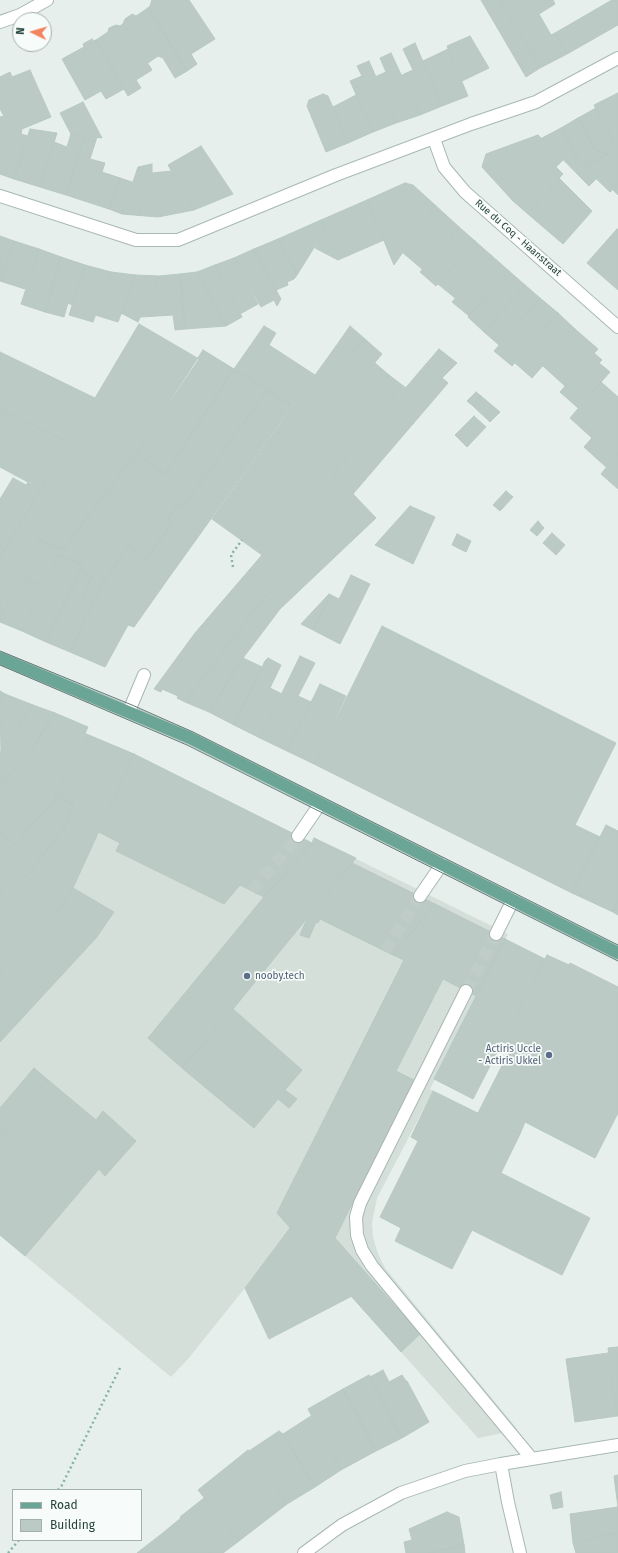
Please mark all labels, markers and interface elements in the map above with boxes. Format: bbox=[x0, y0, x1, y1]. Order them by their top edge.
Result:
north arrow bbox=[12, 12, 52, 52]
text: N bbox=[14, 27, 27, 35]
street label: Rue du Coq - Haanstraat bbox=[472, 197, 564, 279]
place label: nooby.tech bbox=[255, 970, 305, 982]
marker: nooby.tech bbox=[242, 971, 252, 981]
place label: Actiris Uccle - Actiris Ukkel bbox=[478, 1043, 541, 1066]
marker: Actiris Uccle - Actiris Ukkel bbox=[544, 1050, 554, 1060]
legend bbox=[12, 1489, 142, 1541]
text: Road bbox=[50, 1498, 78, 1512]
text: Building bbox=[50, 1518, 95, 1532]

